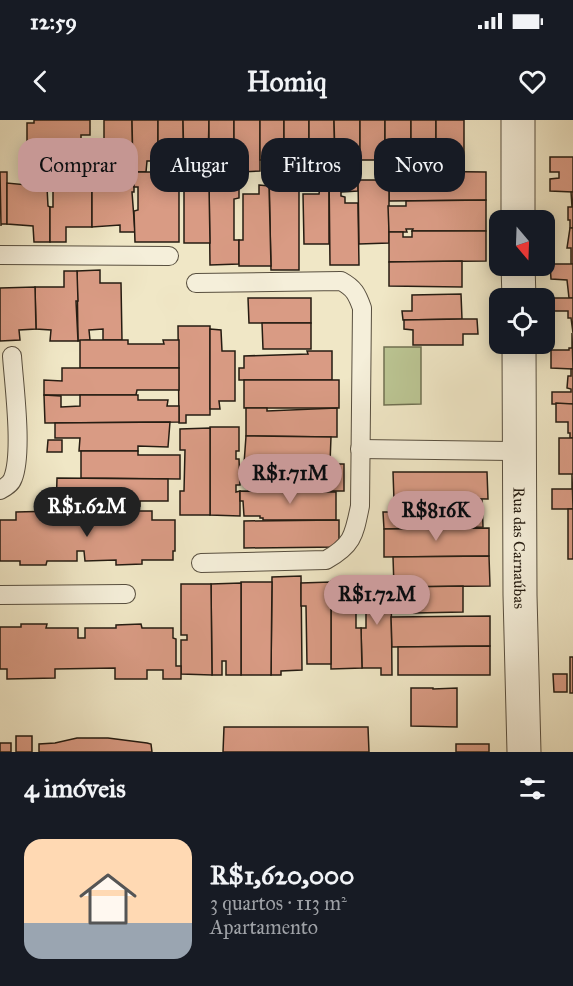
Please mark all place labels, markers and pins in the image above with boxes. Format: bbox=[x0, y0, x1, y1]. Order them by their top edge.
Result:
pin: R$1.71M bbox=[235, 454, 345, 505]
pin: R$1.62M bbox=[32, 487, 142, 538]
pin: R$816K bbox=[387, 491, 485, 542]
pin: R$1.72M bbox=[322, 575, 432, 626]

